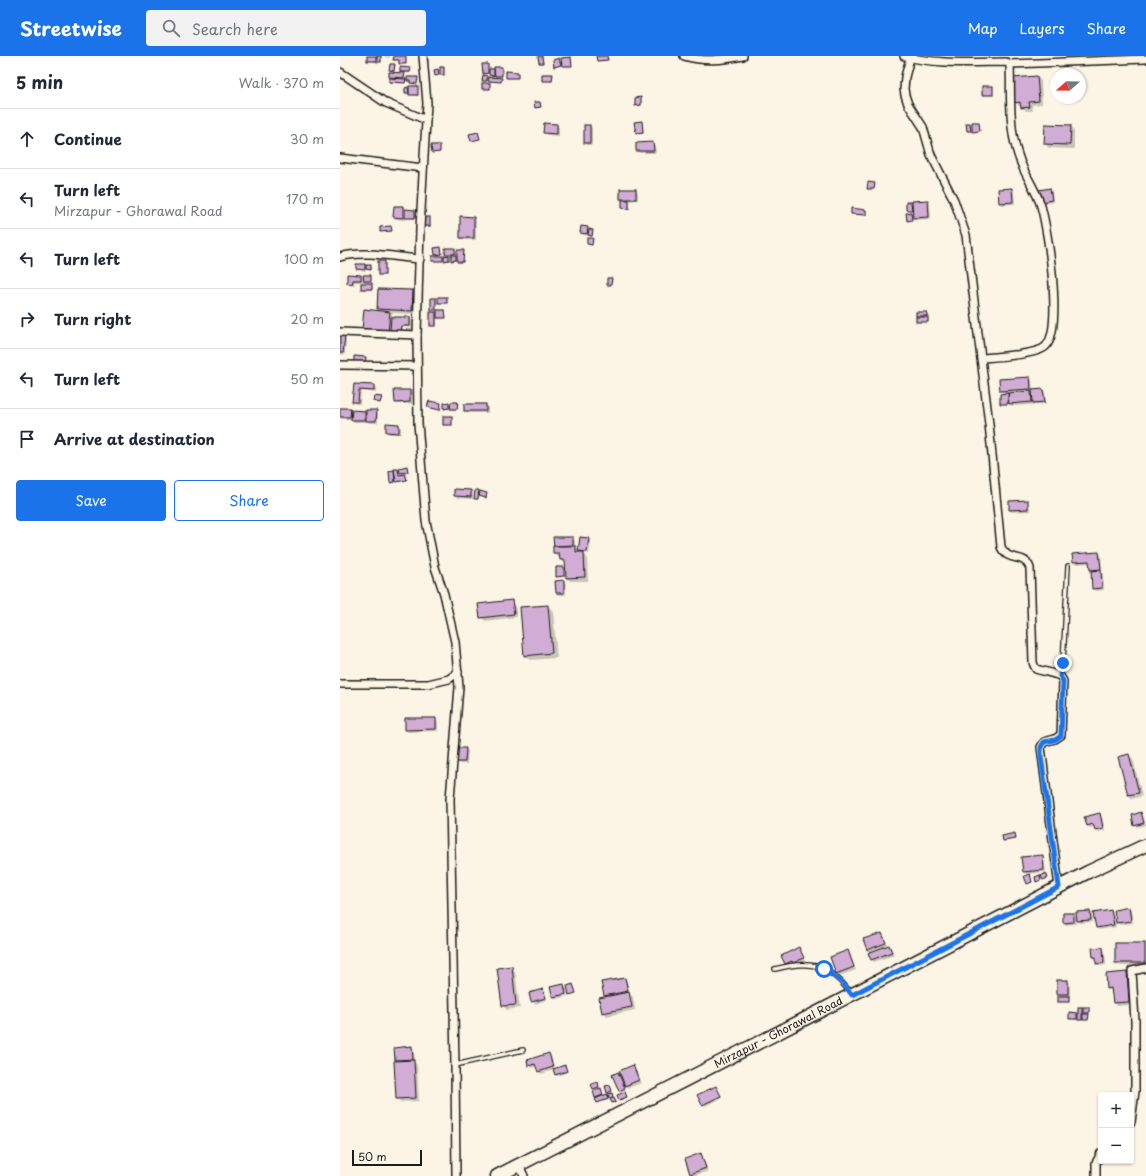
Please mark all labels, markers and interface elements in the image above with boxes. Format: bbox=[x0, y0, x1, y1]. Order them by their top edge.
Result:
search box bbox=[146, 10, 426, 46]
text: Streetwise bbox=[20, 14, 122, 42]
icon: search bbox=[160, 17, 182, 39]
text: Search here bbox=[192, 17, 278, 40]
text: Map bbox=[968, 18, 998, 39]
text: Layers bbox=[1020, 18, 1065, 39]
text: Share bbox=[1087, 18, 1126, 39]
north arrow bbox=[1050, 68, 1086, 104]
text: 5 min bbox=[16, 69, 63, 95]
text: Walk · 370 m bbox=[239, 73, 324, 92]
text: Continue bbox=[54, 127, 122, 150]
icon: ahead bbox=[16, 128, 38, 150]
text: 30 m bbox=[290, 129, 324, 148]
text: Turn left bbox=[54, 178, 120, 201]
icon: left bbox=[16, 188, 38, 210]
text: 170 m bbox=[286, 189, 324, 208]
text: Mirzapur - Ghorawal Road bbox=[54, 201, 223, 220]
text: Turn left bbox=[54, 247, 120, 270]
icon: left bbox=[16, 248, 38, 270]
text: 100 m bbox=[284, 249, 324, 268]
text: Turn right bbox=[54, 307, 131, 330]
icon: right bbox=[16, 308, 38, 330]
text: 20 m bbox=[290, 309, 324, 328]
text: Turn left bbox=[54, 367, 120, 390]
icon: left bbox=[16, 368, 38, 390]
text: 50 m bbox=[290, 369, 324, 388]
text: Arrive at destination bbox=[54, 427, 215, 450]
icon: arrive bbox=[16, 428, 38, 450]
button: Save bbox=[16, 480, 166, 521]
button: Share bbox=[174, 480, 324, 521]
route end bbox=[1054, 654, 1072, 672]
route start bbox=[815, 960, 833, 978]
street label: Mirzapur - Ghorawal Road bbox=[711, 992, 846, 1072]
map controls bbox=[1098, 1092, 1134, 1164]
button: + bbox=[1098, 1092, 1134, 1128]
button: − bbox=[1098, 1128, 1134, 1164]
scale bar bbox=[352, 1148, 422, 1167]
text: 50 m bbox=[358, 1148, 387, 1165]

